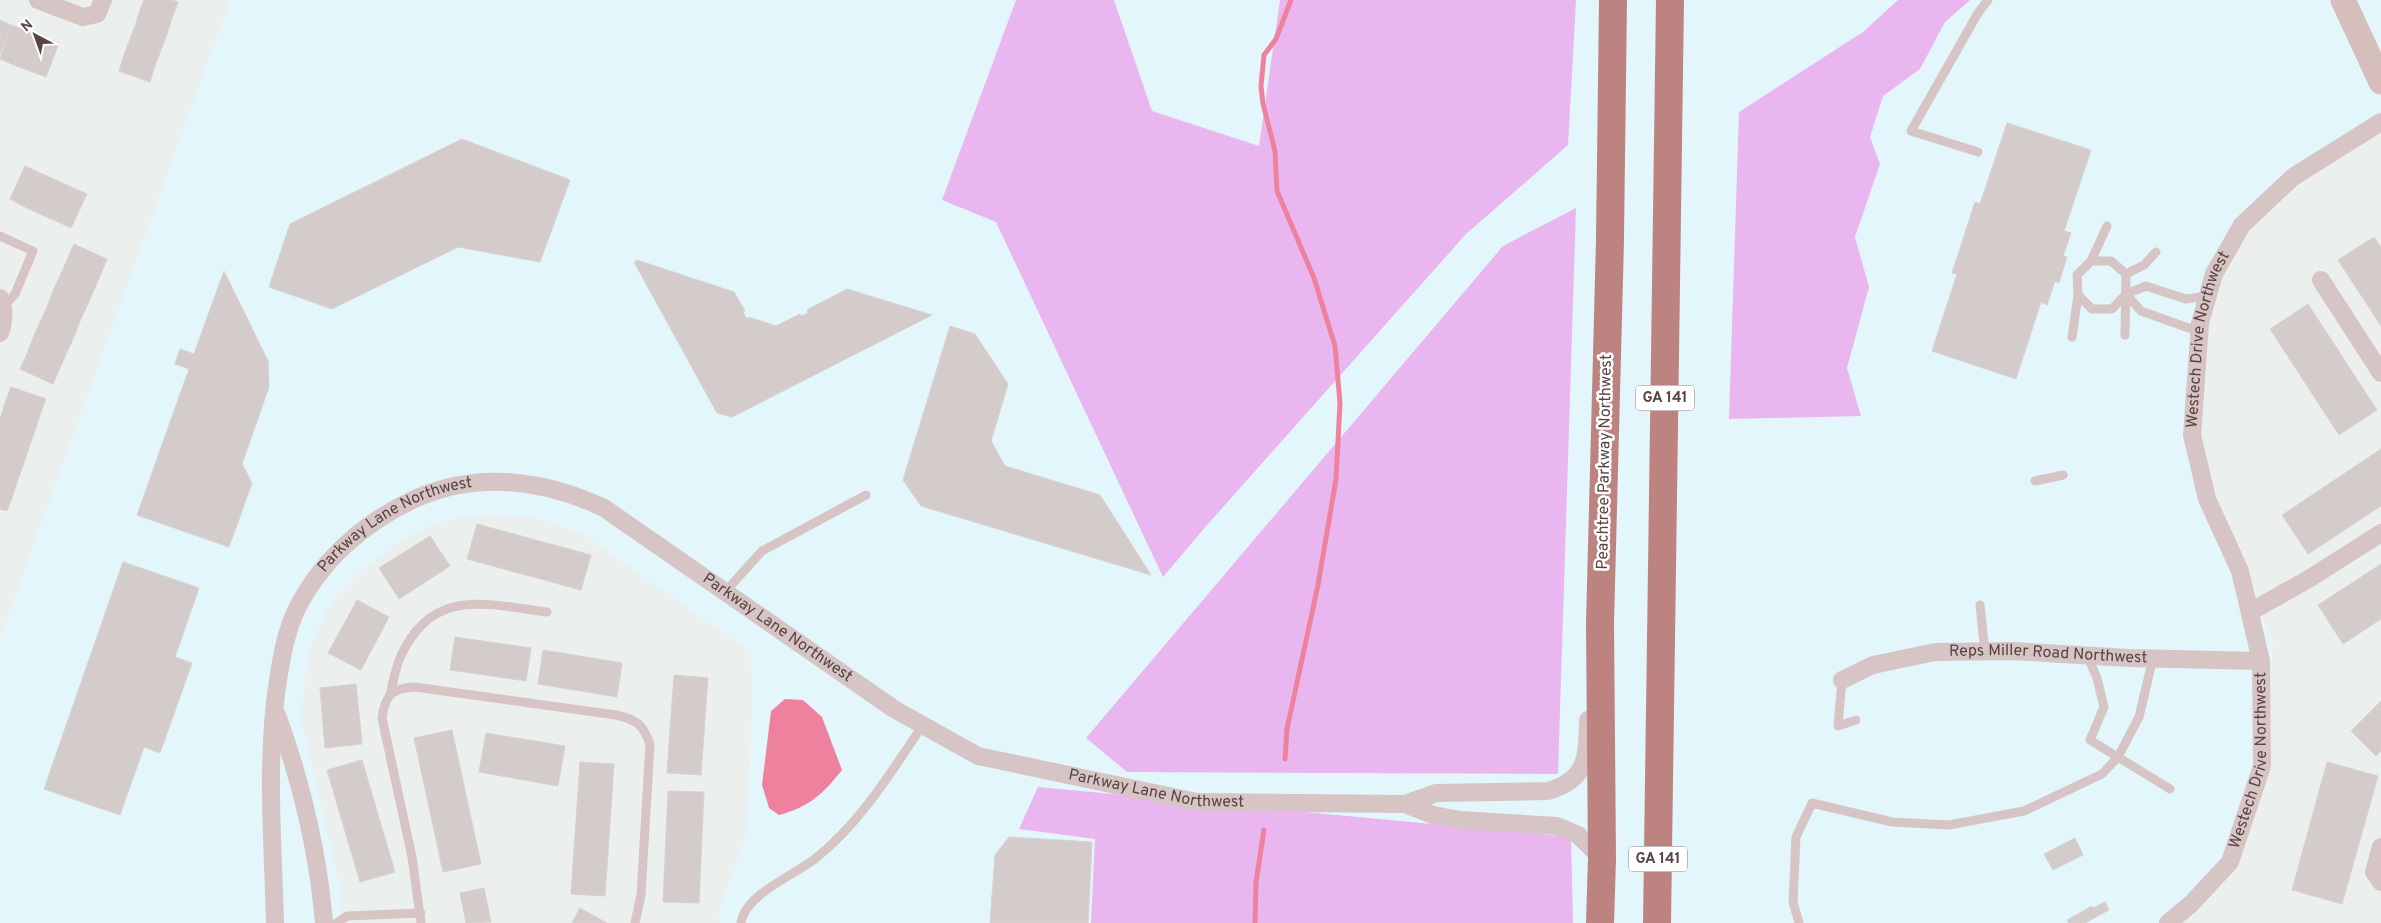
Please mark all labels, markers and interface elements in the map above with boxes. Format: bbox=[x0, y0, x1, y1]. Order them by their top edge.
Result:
north arrow bbox=[10, 10, 60, 60]
text: N bbox=[18, 17, 37, 36]
street label: Westech Drive Northwest bbox=[2183, 248, 2235, 429]
street label: Peachtree Parkway Northwest bbox=[1593, 354, 1617, 570]
road number: GA 141 bbox=[1636, 386, 1694, 410]
street label: Parkway Lane Northwest bbox=[314, 473, 473, 577]
street label: Parkway Lane Northwest bbox=[698, 569, 856, 687]
street label: Reps Miller Road Northwest bbox=[1949, 641, 2148, 668]
street label: Westech Drive Northwest bbox=[2225, 672, 2272, 851]
street label: Parkway Lane Northwest bbox=[1067, 765, 1244, 812]
road number: GA 141 bbox=[1629, 846, 1687, 872]

